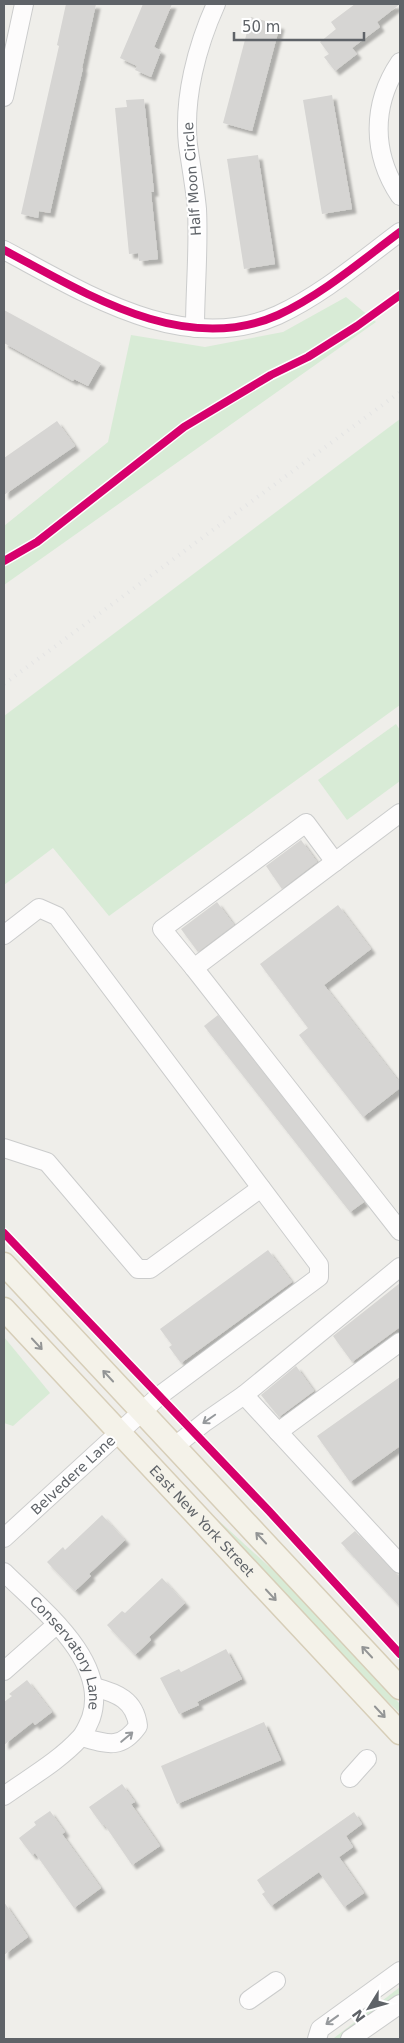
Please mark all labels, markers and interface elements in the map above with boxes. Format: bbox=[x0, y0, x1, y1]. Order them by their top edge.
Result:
scale bar bbox=[234, 10, 364, 42]
text: 50 m bbox=[242, 18, 280, 36]
street label: Half Moon Circle bbox=[180, 121, 204, 237]
one-way arrow bbox=[31, 1338, 43, 1351]
one-way arrow bbox=[102, 1369, 114, 1382]
one-way arrow bbox=[202, 1414, 216, 1424]
street label: Belvedere Lane bbox=[28, 1432, 118, 1518]
street label: East New York Street bbox=[146, 1462, 258, 1580]
one-way arrow bbox=[255, 1532, 267, 1545]
one-way arrow bbox=[265, 1589, 277, 1602]
street label: Conservatory Lane bbox=[27, 1593, 102, 1711]
one-way arrow bbox=[361, 1646, 373, 1659]
one-way arrow bbox=[374, 1705, 386, 1718]
one-way arrow bbox=[121, 1732, 134, 1743]
north arrow bbox=[344, 1983, 394, 2033]
text: N bbox=[349, 2006, 369, 2025]
one-way arrow bbox=[325, 2015, 339, 2025]

